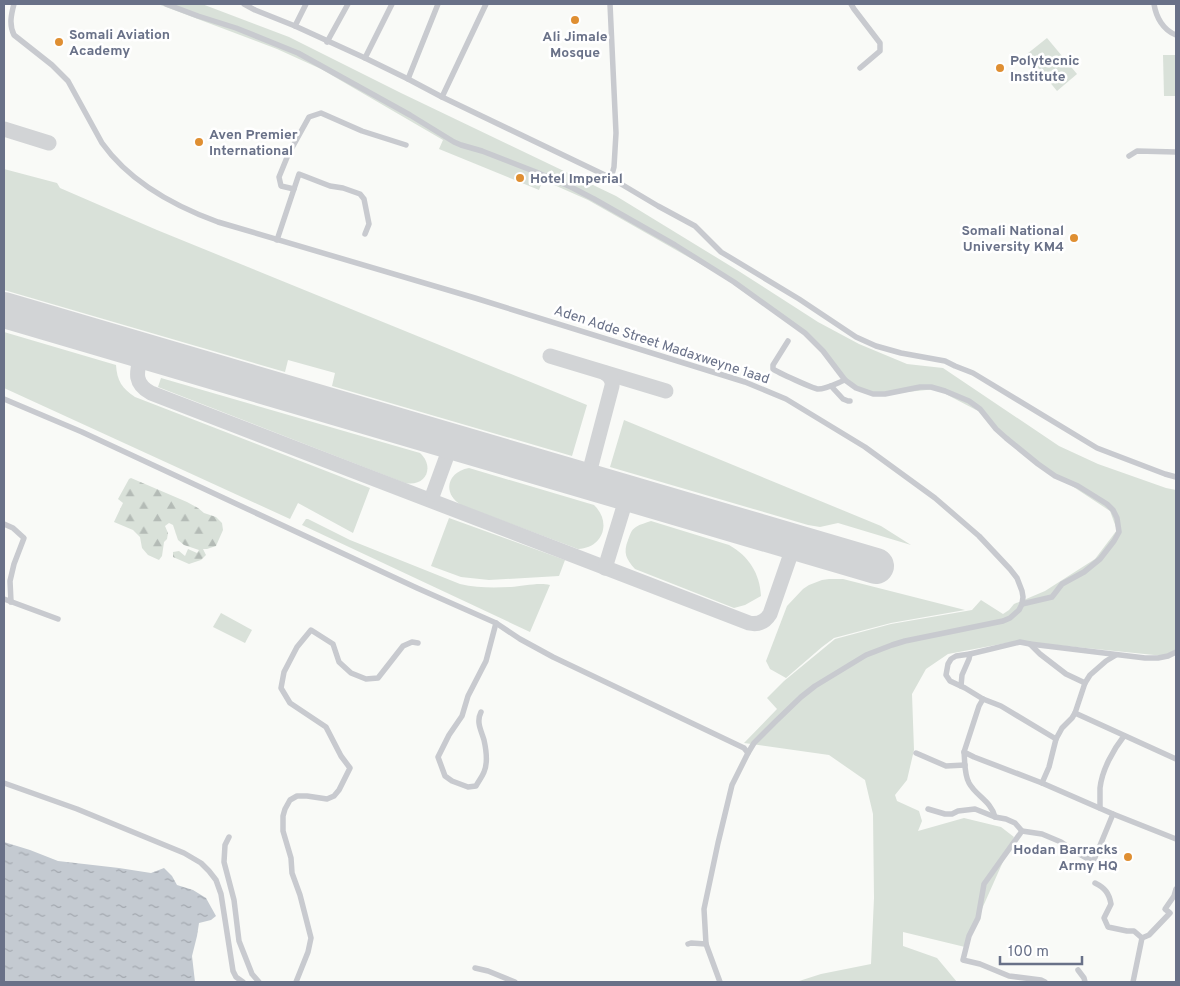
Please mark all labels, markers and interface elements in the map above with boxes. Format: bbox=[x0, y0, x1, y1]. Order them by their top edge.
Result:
marker: Ali Jimale Mosque bbox=[569, 14, 581, 26]
place label: Somali Aviation Academy bbox=[69, 27, 170, 60]
place label: Ali Jimale Mosque bbox=[542, 29, 608, 62]
marker: Somali Aviation Academy bbox=[53, 36, 65, 48]
place label: Polytecnic Institute bbox=[1010, 53, 1080, 86]
marker: Polytecnic Institute bbox=[994, 62, 1006, 74]
place label: Aven Premier International bbox=[209, 127, 298, 160]
marker: Aven Premier International bbox=[193, 136, 205, 148]
place label: Hotel Imperial bbox=[530, 171, 623, 188]
marker: Hotel Imperial bbox=[514, 172, 526, 184]
place label: Somali National University KM4 bbox=[961, 223, 1064, 256]
marker: Somali National University KM4 bbox=[1068, 232, 1080, 244]
street label: Aden Adde Street Madaxweyne 1aad bbox=[552, 303, 771, 388]
place label: Hodan Barracks Army HQ bbox=[1013, 842, 1118, 875]
marker: Hodan Barracks Army HQ bbox=[1122, 851, 1134, 863]
scale bar bbox=[1000, 934, 1082, 966]
text: 100 m bbox=[1008, 943, 1049, 962]

